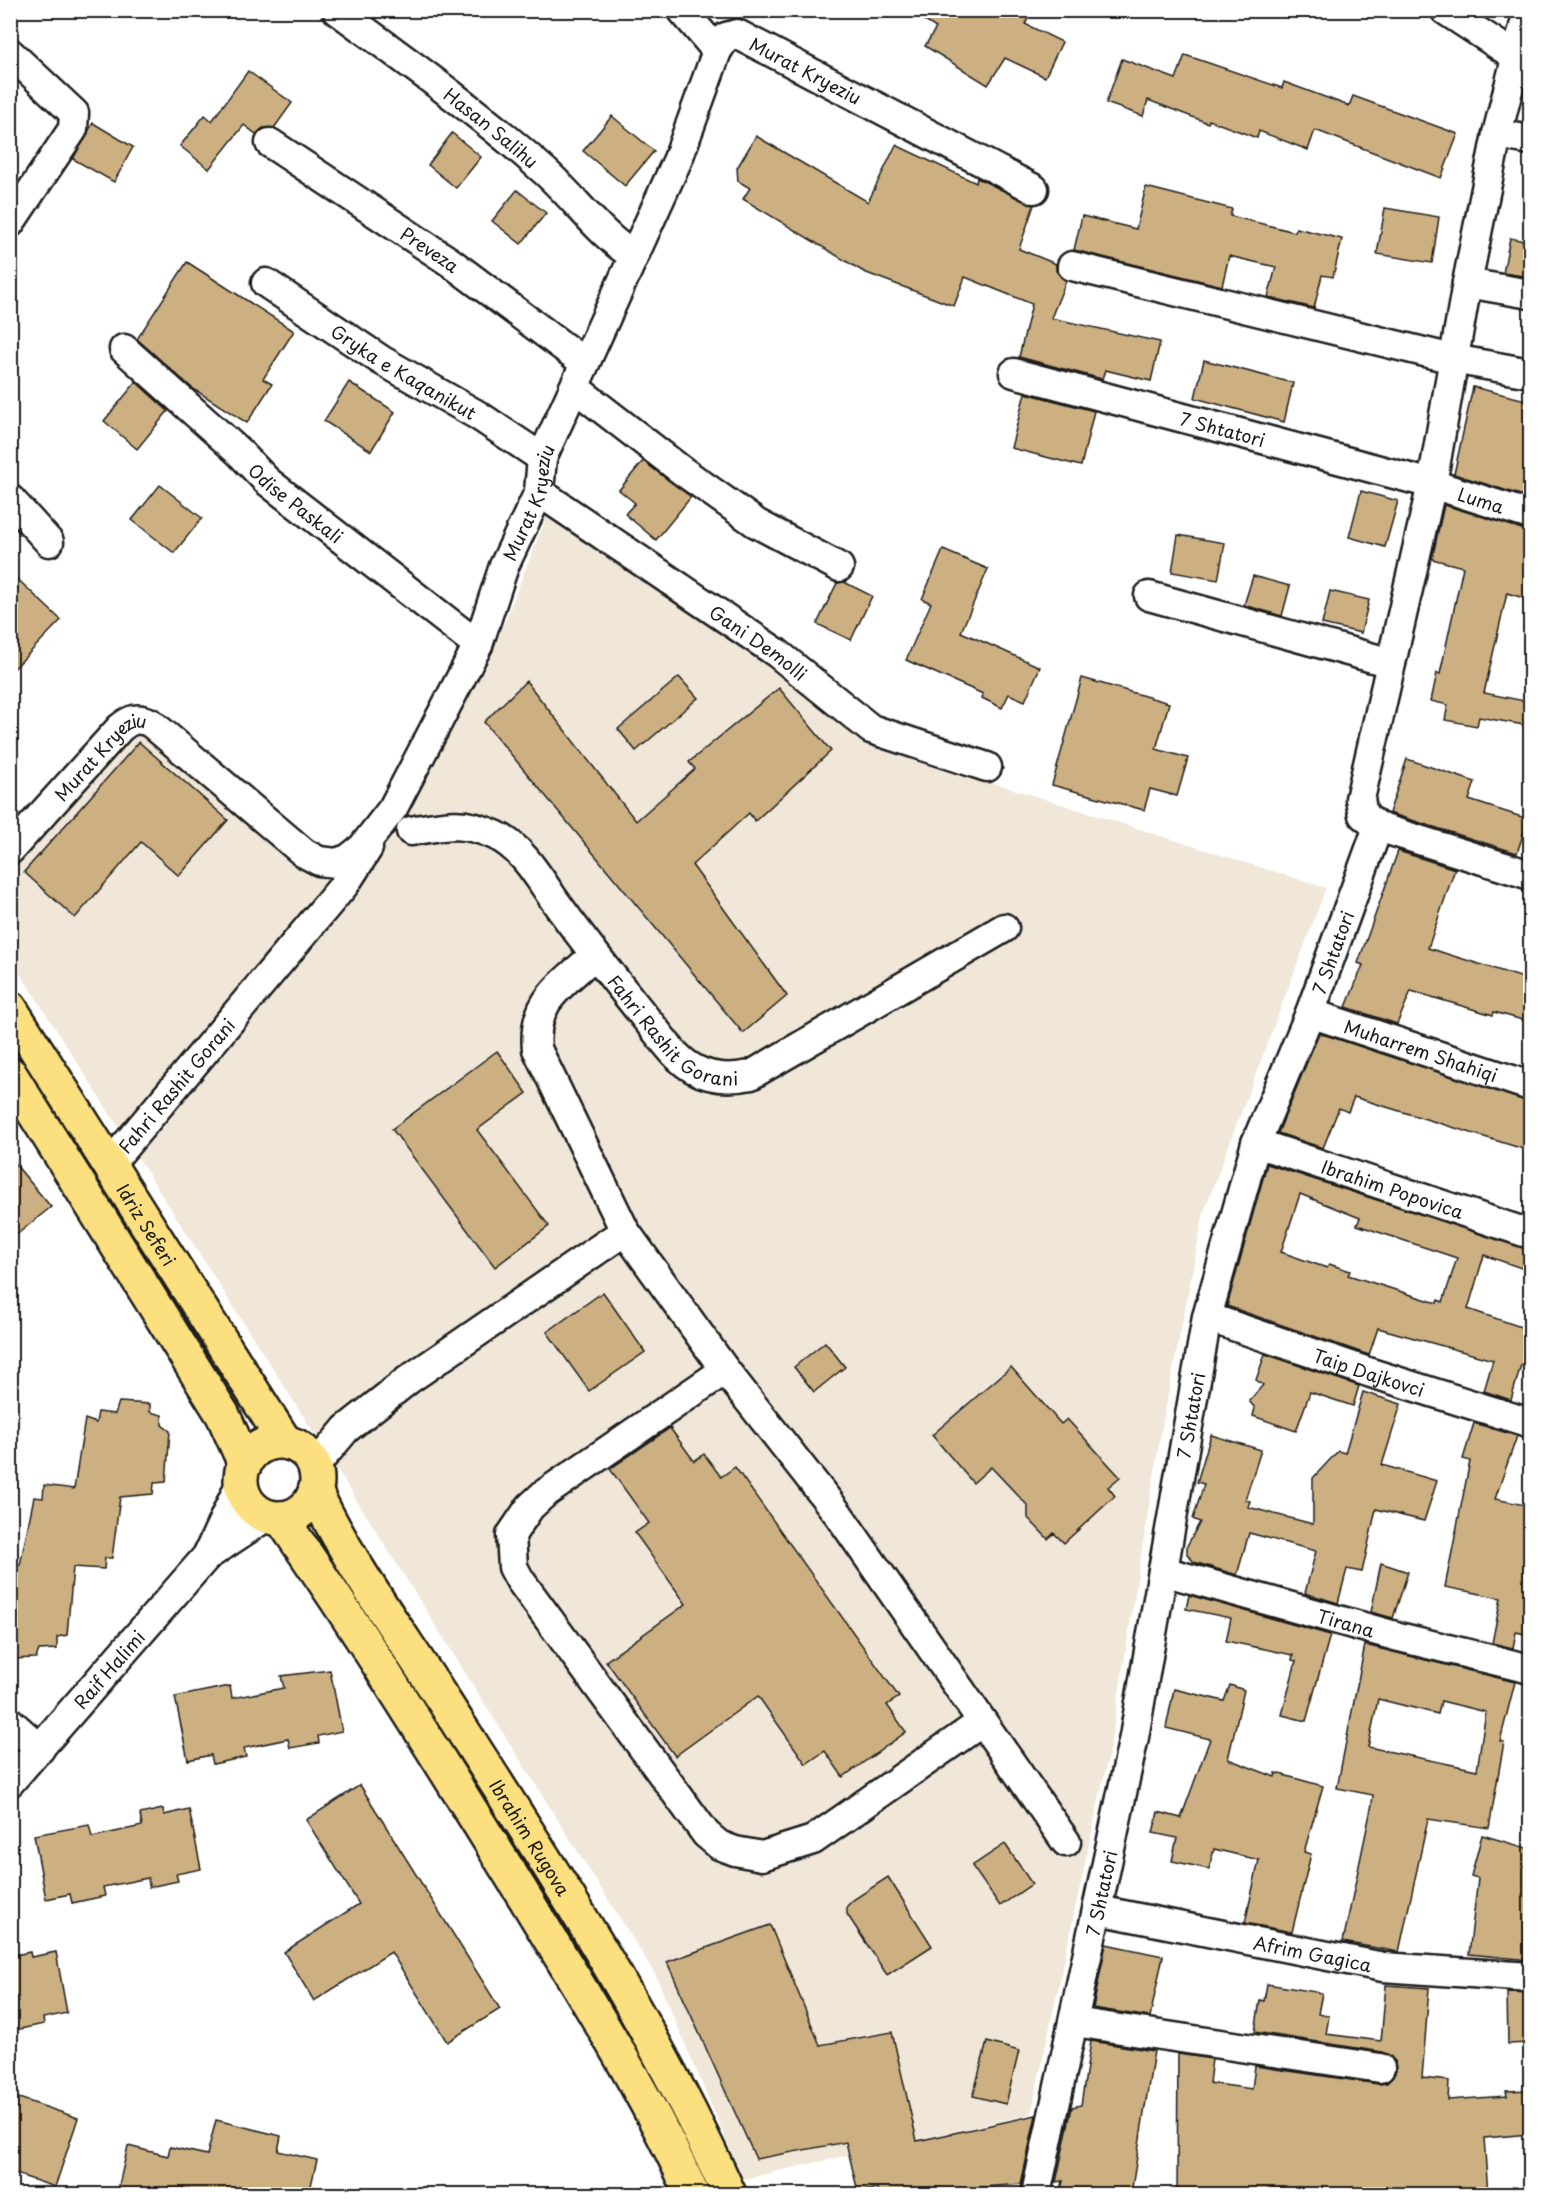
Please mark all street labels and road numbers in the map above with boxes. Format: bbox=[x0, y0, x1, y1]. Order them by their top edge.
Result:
street label: Murat Kryeziu bbox=[745, 30, 866, 110]
street label: Hasan Salihu bbox=[439, 81, 545, 174]
street label: Preveza bbox=[395, 219, 466, 279]
street label: Gryka e Kaqanikut bbox=[326, 317, 482, 425]
street label: 7 Shtatori bbox=[1177, 404, 1268, 453]
street label: Murat Kryeziu bbox=[495, 439, 560, 565]
street label: Odise Paskali bbox=[243, 456, 349, 549]
street label: Luma bbox=[1455, 480, 1508, 520]
street label: Gani Demolli bbox=[704, 598, 813, 686]
street label: Murat Kryeziu bbox=[47, 706, 149, 807]
street label: 7 Shtatori bbox=[1305, 907, 1360, 998]
street label: Fahri Rashit Gorani bbox=[602, 968, 739, 1091]
street label: Fahri Rashit Gorani bbox=[111, 1012, 241, 1159]
street label: Muharrem Shahiqi bbox=[1341, 1012, 1501, 1088]
street label: Ibrahim Popovica bbox=[1318, 1152, 1468, 1225]
street label: Idriz Seferi bbox=[111, 1178, 183, 1271]
street label: Taip Dajkovci bbox=[1310, 1341, 1428, 1403]
street label: 7 Shtatori bbox=[1169, 1370, 1211, 1460]
street label: Tirana bbox=[1314, 1601, 1378, 1643]
street label: Raif Halimi bbox=[67, 1624, 150, 1714]
street label: Ibrahim Rugova bbox=[484, 1773, 578, 1901]
street label: 7 Shtatori bbox=[1078, 1848, 1123, 1938]
street label: Afrim Gagica bbox=[1251, 1928, 1375, 1978]

